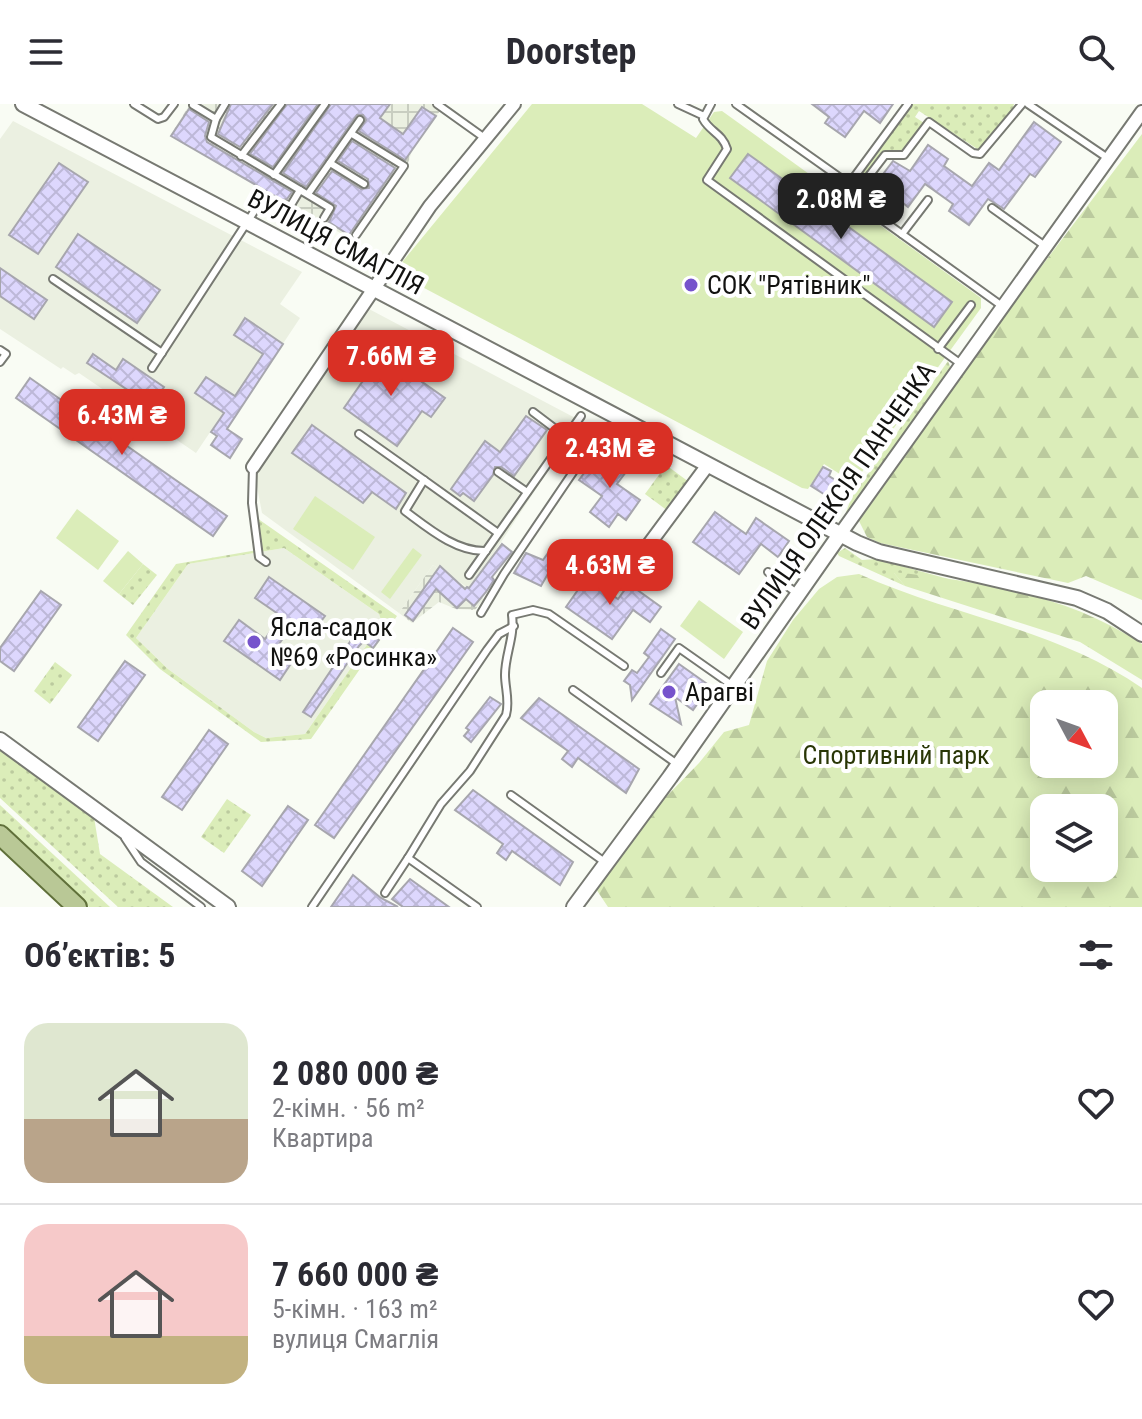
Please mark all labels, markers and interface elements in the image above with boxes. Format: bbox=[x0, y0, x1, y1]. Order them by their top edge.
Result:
icon: menu bbox=[24, 30, 68, 74]
icon: search bbox=[1074, 30, 1118, 74]
text: Doorstep bbox=[506, 31, 636, 73]
pin: 2.08M ₴ bbox=[767, 173, 915, 241]
street label: ВУЛИЦЯ СМАГЛІЯ bbox=[243, 183, 429, 301]
text: 2.08M ₴ bbox=[796, 184, 886, 214]
place label: СОК "Рятівник" bbox=[707, 270, 871, 300]
marker: СОК "Рятівник" bbox=[682, 276, 700, 294]
pin: 7.66M ₴ bbox=[317, 330, 465, 398]
text: 7.66M ₴ bbox=[346, 341, 436, 371]
street label: ВУЛИЦЯ ОЛЕКСІЯ ПАНЧЕНКА bbox=[734, 357, 942, 635]
pin: 6.43M ₴ bbox=[48, 389, 196, 457]
text: 6.43M ₴ bbox=[77, 400, 167, 430]
pin: 2.43M ₴ bbox=[536, 422, 684, 490]
text: 2.43M ₴ bbox=[565, 433, 655, 463]
pin: 4.63M ₴ bbox=[536, 539, 684, 607]
text: 4.63M ₴ bbox=[565, 550, 655, 580]
place label: Ясла-садок №69 «Росинка» bbox=[270, 612, 437, 672]
marker: Ясла-садок №69 «Росинка» bbox=[245, 633, 263, 651]
place label: Арагві bbox=[685, 677, 754, 707]
marker: Арагві bbox=[660, 683, 678, 701]
north arrow bbox=[1030, 690, 1118, 778]
map controls bbox=[1030, 690, 1118, 882]
park label: Спортивний парк bbox=[803, 740, 990, 770]
button: layers bbox=[1030, 794, 1118, 882]
icon: filters bbox=[1074, 933, 1118, 977]
text: Об’єктів: 5 bbox=[24, 935, 175, 975]
text: 2 080 000 ₴ bbox=[272, 1053, 438, 1093]
icon: home bbox=[88, 1055, 184, 1151]
icon: heart bbox=[1074, 1081, 1118, 1125]
text: 2-кімн. · 56 m² bbox=[272, 1093, 425, 1123]
text: Квартира bbox=[272, 1123, 374, 1153]
text: 7 660 000 ₴ bbox=[272, 1254, 438, 1294]
icon: home bbox=[88, 1256, 184, 1352]
icon: heart bbox=[1074, 1282, 1118, 1326]
text: 5-кімн. · 163 m² bbox=[272, 1294, 438, 1324]
text: вулиця Смаглія bbox=[272, 1324, 439, 1354]

